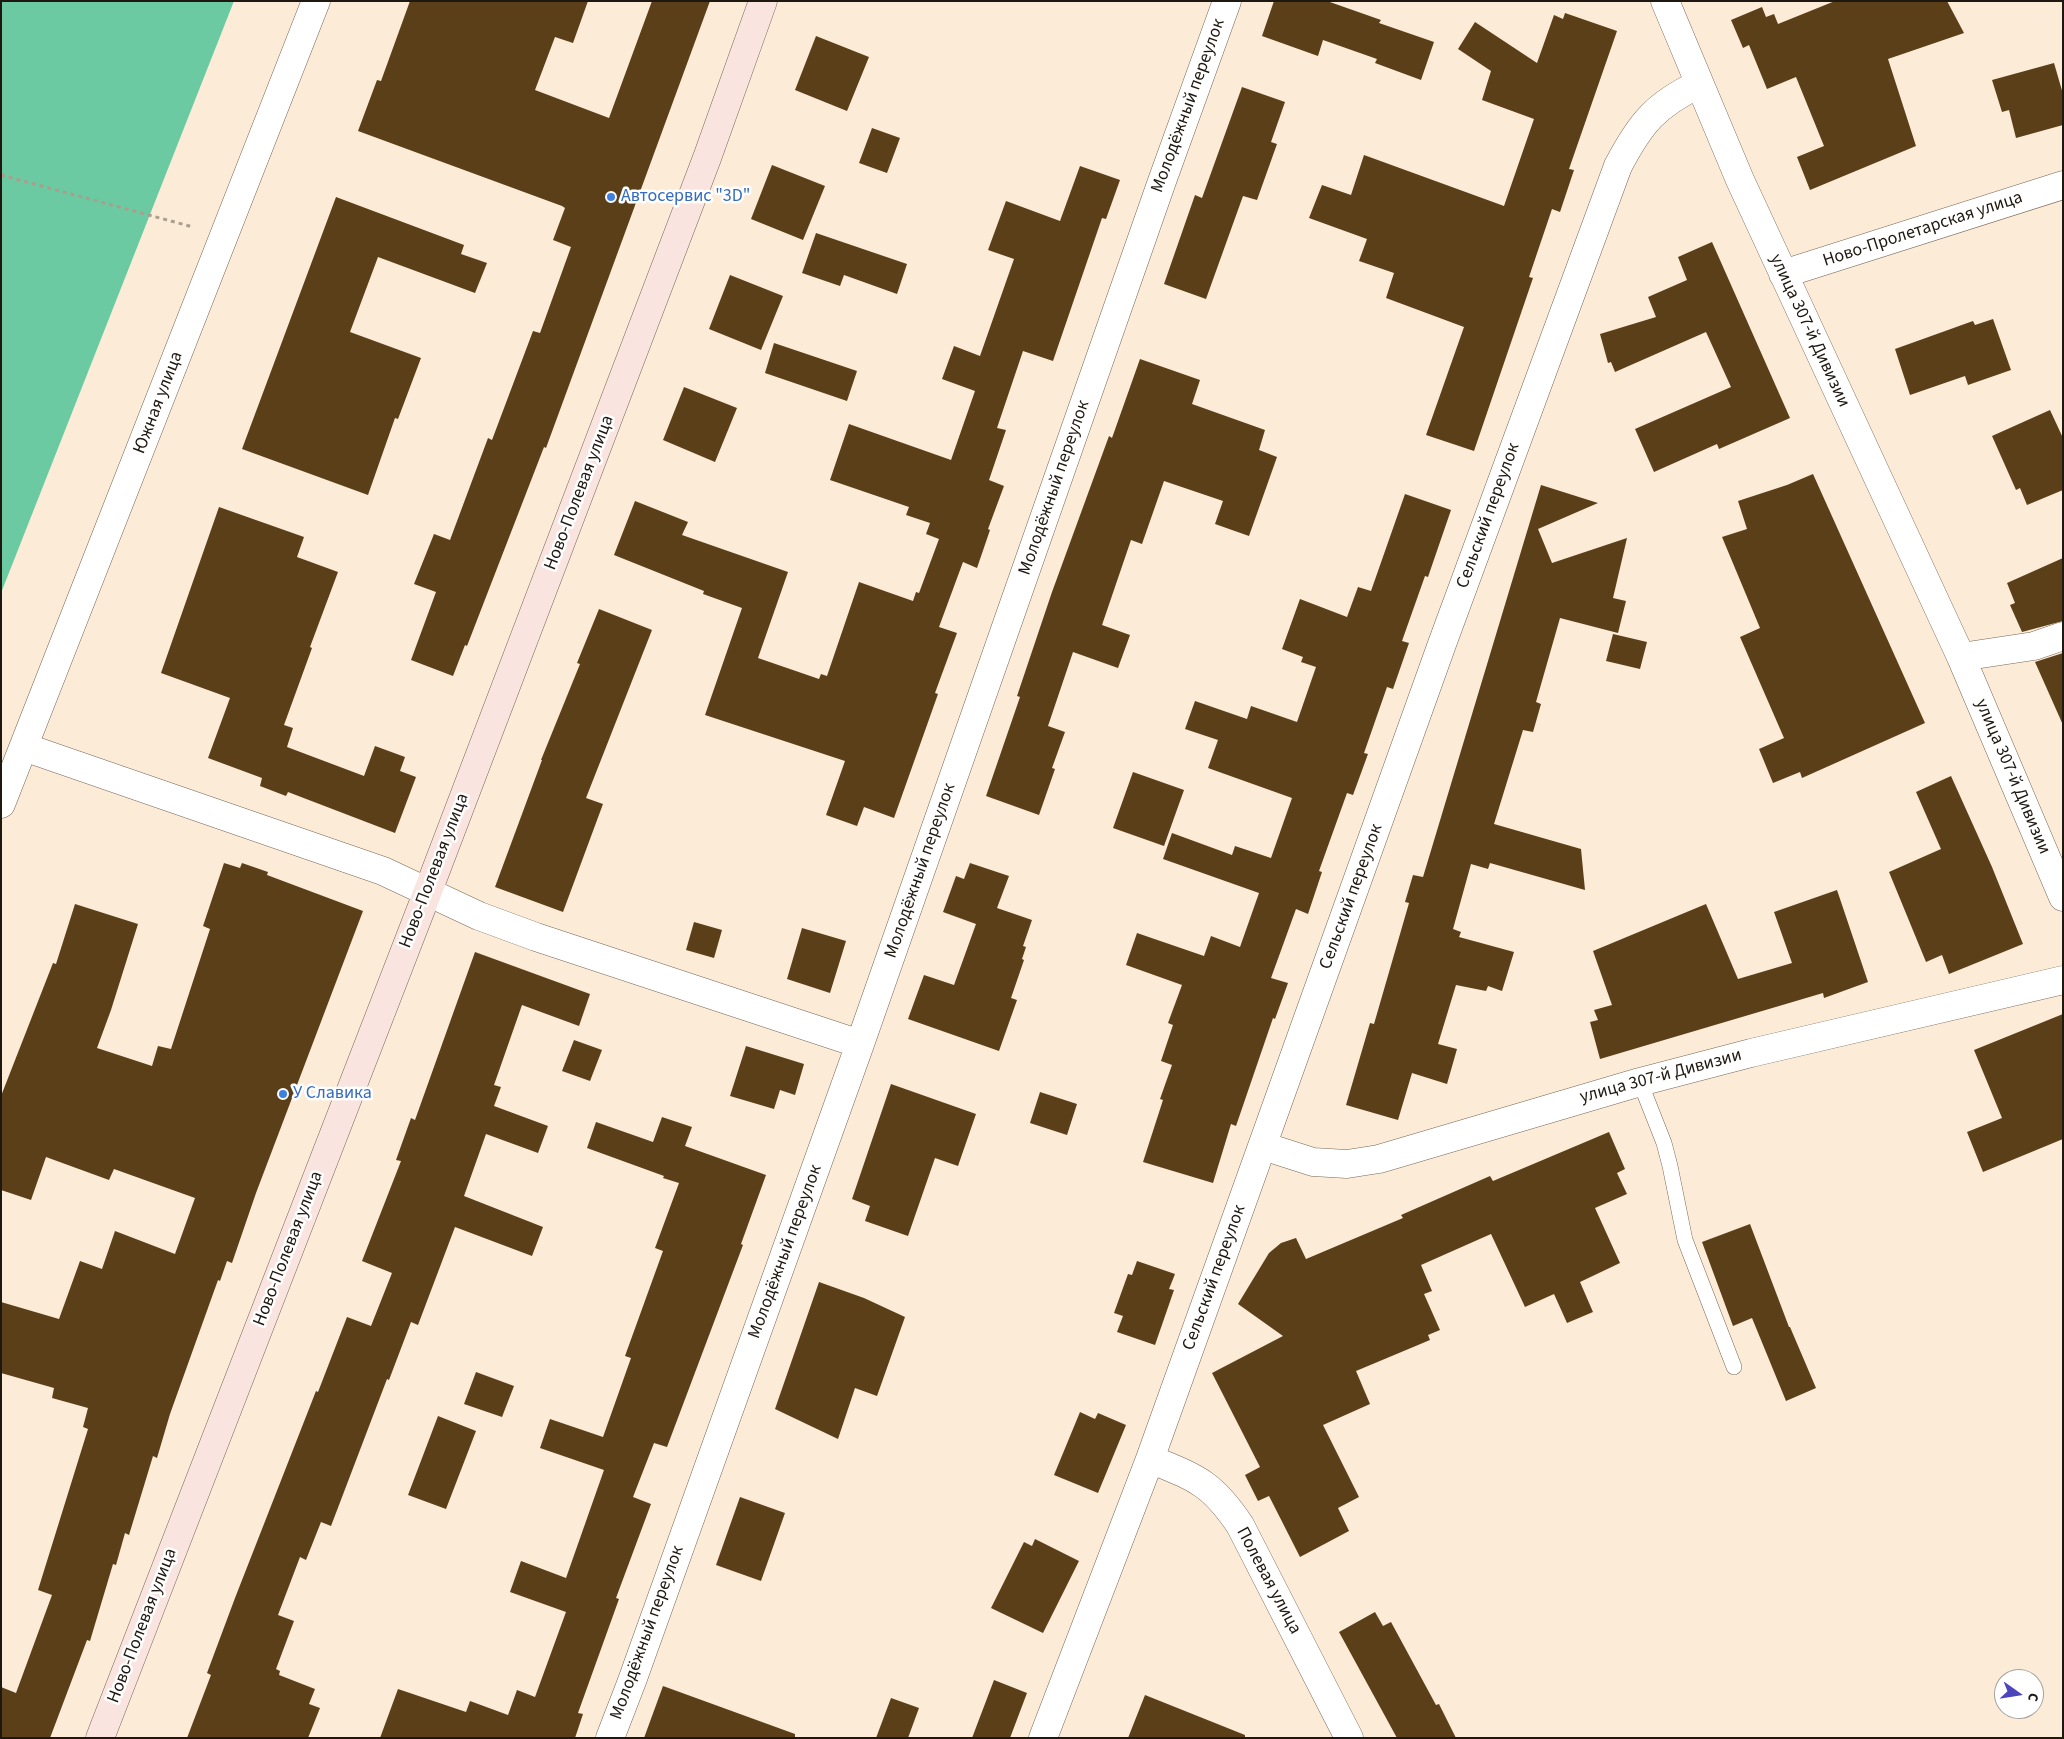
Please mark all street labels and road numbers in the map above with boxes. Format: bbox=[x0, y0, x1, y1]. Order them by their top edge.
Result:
street label: Молодёжный переулок bbox=[1147, 16, 1231, 196]
street label: Ново-Пролетарская улица bbox=[1820, 187, 2026, 273]
street label: улица 307-й Дивизии bbox=[1764, 251, 1854, 411]
street label: Южная улица bbox=[130, 349, 188, 457]
street label: Молодёжный переулок bbox=[1015, 398, 1095, 578]
street label: Ново-Полевая улица bbox=[540, 412, 620, 574]
street label: Сельский переулок bbox=[1453, 440, 1525, 592]
street label: улица 307-й Дивизии bbox=[1970, 696, 2054, 858]
street label: Молодёжный переулок bbox=[881, 781, 961, 961]
street label: Ново-Полевая улица bbox=[395, 790, 475, 952]
street label: Сельский переулок bbox=[1316, 821, 1388, 973]
street label: улица 307-й Дивизии bbox=[1578, 1045, 1744, 1109]
street label: Молодёжный переулок bbox=[744, 1162, 828, 1342]
street label: Ново-Полевая улица bbox=[249, 1168, 329, 1330]
street label: Сельский переулок bbox=[1179, 1202, 1251, 1354]
street label: Полевая улица bbox=[1231, 1524, 1305, 1638]
street label: Молодёжный переулок bbox=[606, 1543, 690, 1723]
street label: Ново-Полевая улица bbox=[103, 1545, 183, 1707]

